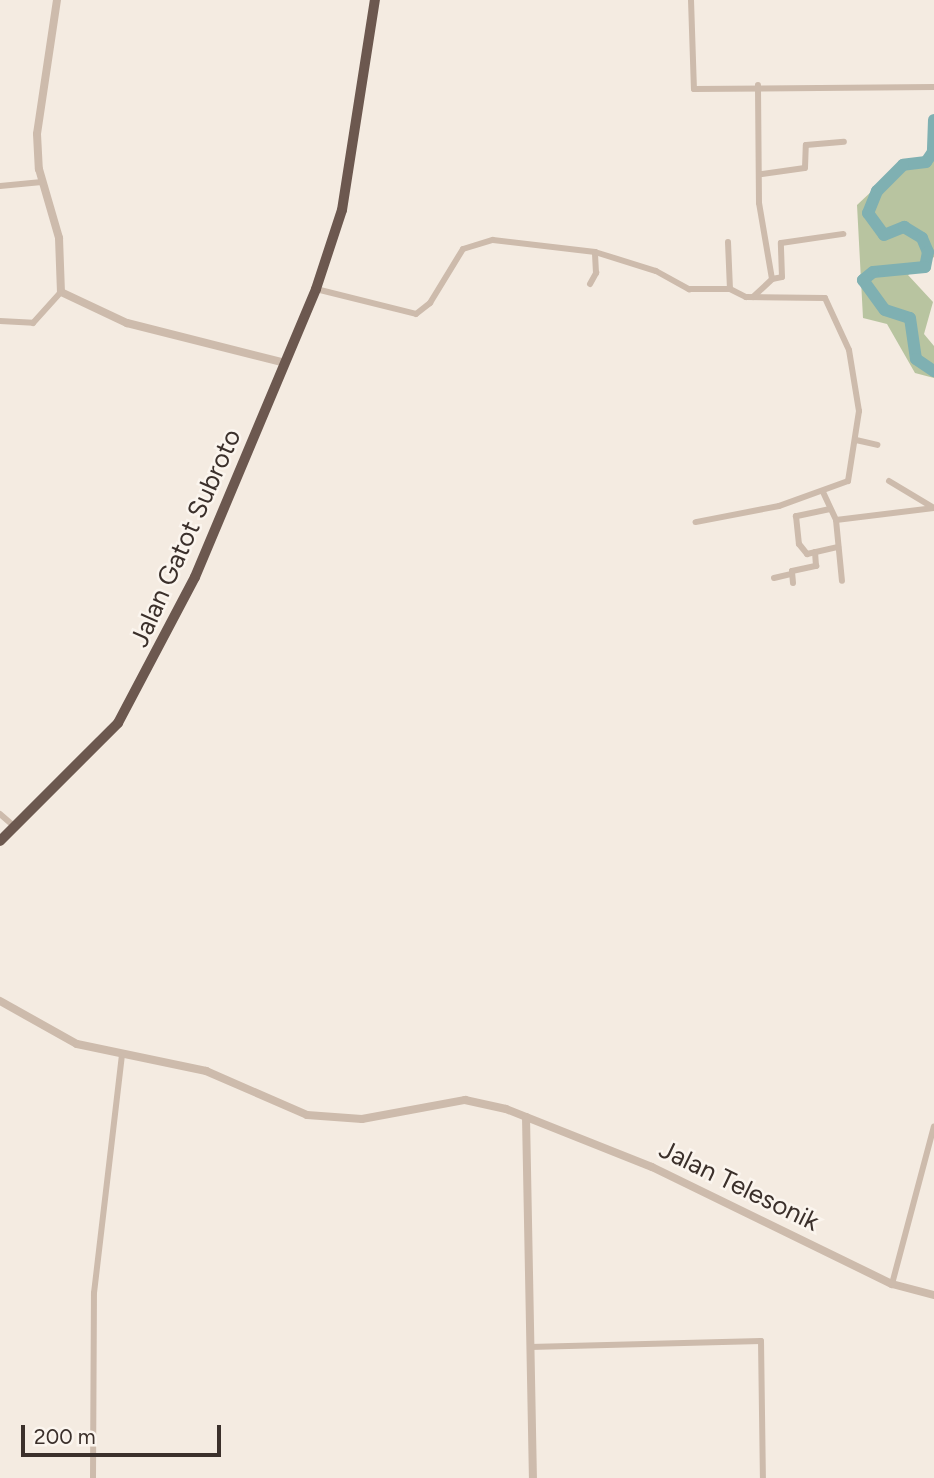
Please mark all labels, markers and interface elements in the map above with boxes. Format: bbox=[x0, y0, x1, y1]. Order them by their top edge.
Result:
street label: Jalan Gatot Subroto bbox=[124, 424, 248, 652]
street label: Jalan Telesonik bbox=[654, 1134, 824, 1238]
scale bar bbox=[24, 1412, 224, 1456]
text: 200 m bbox=[34, 1424, 96, 1449]

